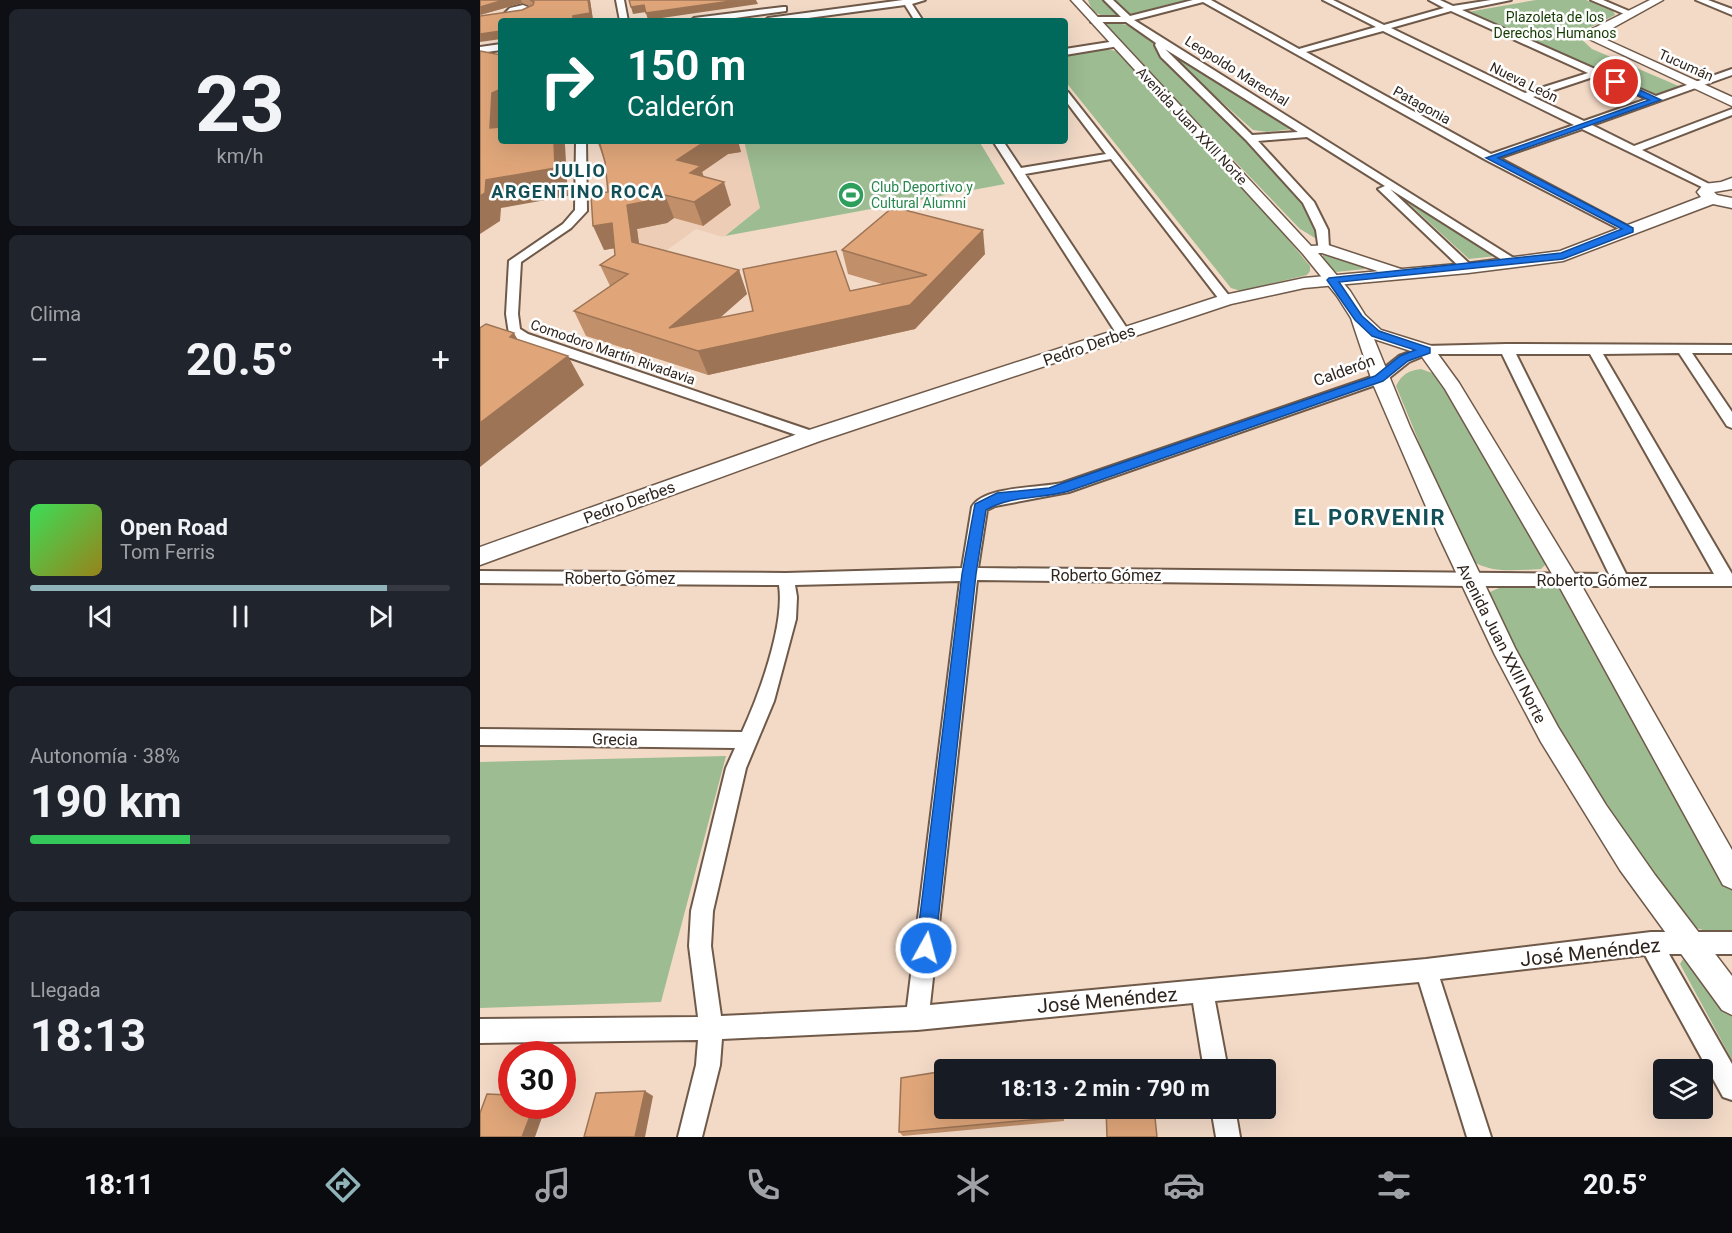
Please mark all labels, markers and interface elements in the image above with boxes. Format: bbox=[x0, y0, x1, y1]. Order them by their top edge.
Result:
park label: Plazoleta de los Derechos Humanos bbox=[1494, 9, 1616, 41]
street label: Leopoldo Marechal bbox=[1182, 33, 1292, 109]
text: 150 m bbox=[627, 41, 746, 90]
icon: right bbox=[528, 42, 606, 120]
street label: Tucumán bbox=[1656, 46, 1716, 84]
pin bbox=[1590, 56, 1641, 107]
text: 23 bbox=[195, 59, 285, 150]
street label: Nueva León bbox=[1487, 59, 1561, 105]
street label: Avenida Juan XXIII Norte bbox=[1133, 64, 1251, 188]
icon: arrive bbox=[1599, 65, 1632, 98]
street label: Patagonia bbox=[1390, 83, 1454, 127]
text: Calderón bbox=[627, 91, 735, 123]
text: km/h bbox=[217, 144, 263, 168]
district label: JULIO ARGENTINO ROCA bbox=[491, 160, 665, 202]
place label: Club Deportivo y Cultural Alumni bbox=[871, 179, 973, 211]
sports icon: Club Deportivo y Cultural Alumni bbox=[836, 180, 866, 210]
text: Clima bbox=[30, 302, 81, 326]
street label: Comodoro Martín Rivadavia bbox=[529, 316, 697, 388]
street label: Pedro Derbes bbox=[1041, 321, 1138, 370]
text: 20.5° bbox=[186, 333, 294, 386]
text: − bbox=[30, 340, 49, 379]
text: + bbox=[431, 340, 450, 379]
street label: Calderón bbox=[1311, 351, 1377, 390]
street label: Pedro Derbes bbox=[581, 477, 678, 528]
district label: EL PORVENIR bbox=[1294, 505, 1446, 530]
text: Open Road bbox=[120, 515, 228, 540]
text: Tom Ferris bbox=[120, 540, 215, 564]
street label: Avenida Juan XXIII Norte bbox=[1453, 560, 1550, 726]
street label: Roberto Gómez bbox=[1051, 566, 1162, 585]
street label: Roberto Gómez bbox=[565, 569, 676, 588]
street label: Roberto Gómez bbox=[1537, 571, 1648, 590]
icon: previous bbox=[84, 600, 117, 633]
icon: pause bbox=[224, 600, 257, 633]
icon: next bbox=[364, 600, 397, 633]
street label: Grecia bbox=[592, 730, 638, 749]
text: Autonomía · 38% bbox=[30, 744, 180, 768]
text: 190 km bbox=[30, 775, 182, 828]
position arrow bbox=[894, 916, 958, 980]
street label: José Menéndez bbox=[1519, 933, 1661, 971]
text: Llegada bbox=[30, 978, 101, 1002]
street label: José Menéndez bbox=[1036, 982, 1178, 1018]
text: 18:13 bbox=[30, 1009, 146, 1062]
speed limit sign: 30 bbox=[498, 1041, 576, 1119]
map controls bbox=[1653, 1059, 1713, 1119]
button: layers bbox=[1653, 1059, 1713, 1119]
text: 18:13 · 2 min · 790 m bbox=[1000, 1076, 1210, 1101]
icon: directions bbox=[322, 1164, 364, 1206]
icon: music bbox=[532, 1164, 574, 1206]
icon: phone bbox=[742, 1164, 784, 1206]
icon: climate bbox=[952, 1164, 994, 1206]
icon: car bbox=[1163, 1164, 1205, 1206]
icon: filters bbox=[1373, 1164, 1415, 1206]
text: 18:11 bbox=[84, 1169, 154, 1201]
text: 20.5° bbox=[1583, 1169, 1648, 1201]

